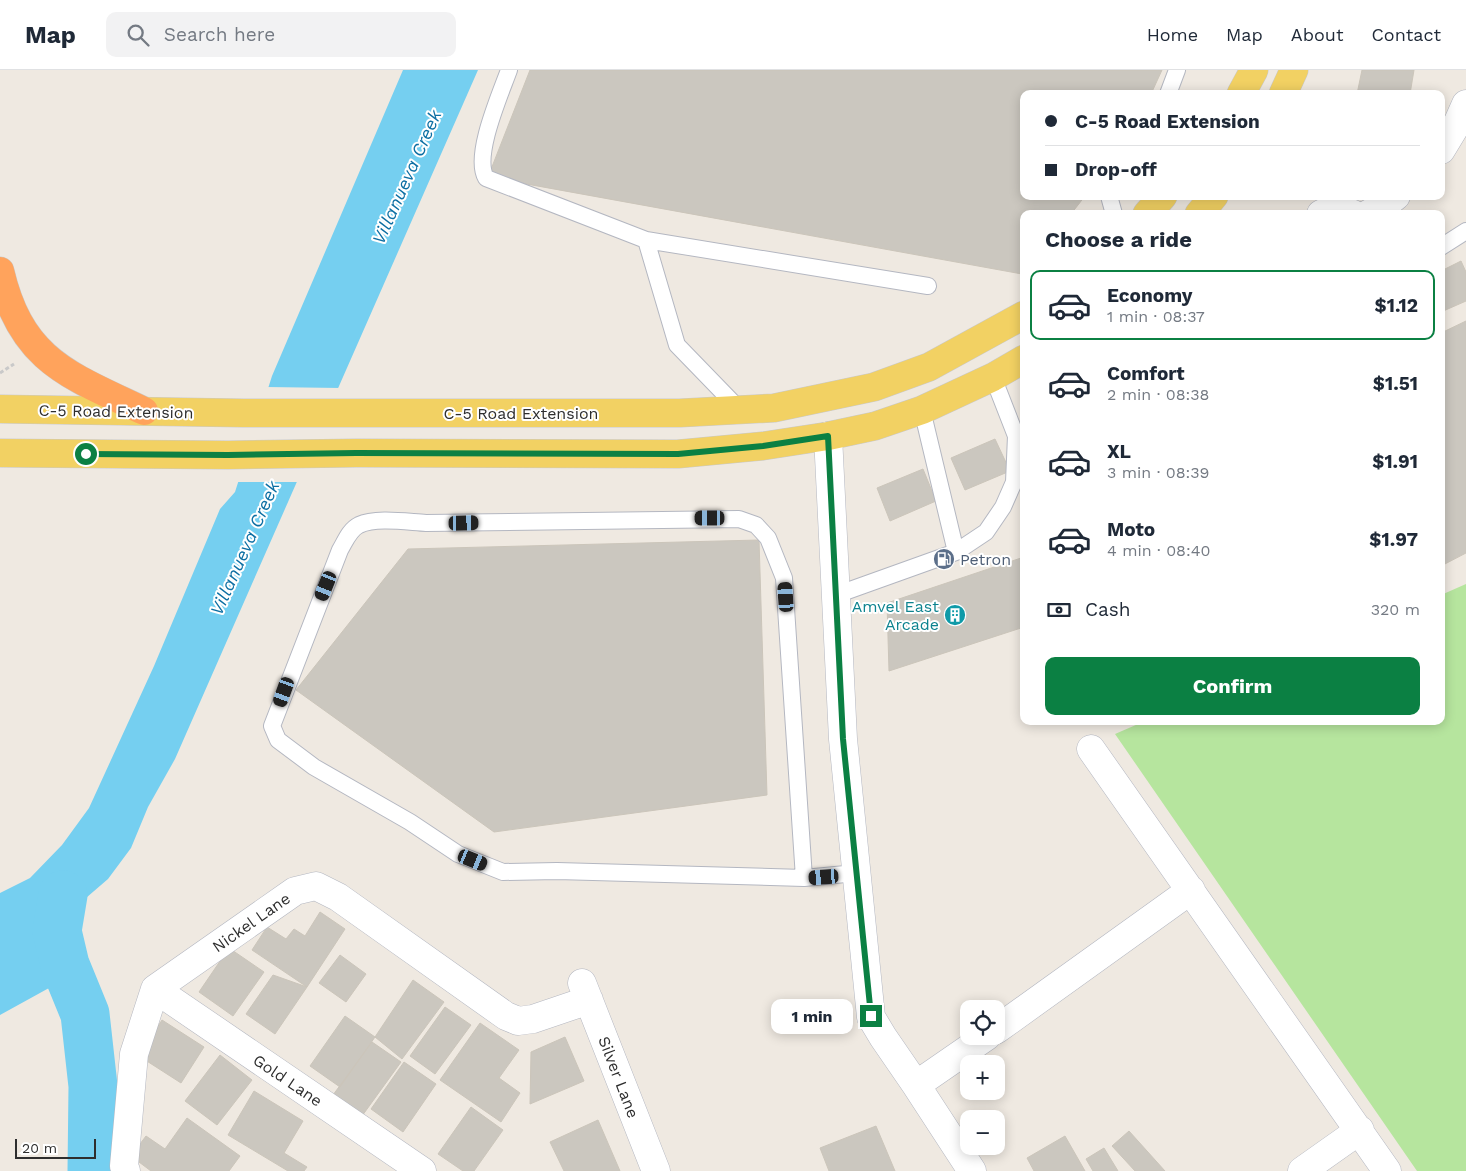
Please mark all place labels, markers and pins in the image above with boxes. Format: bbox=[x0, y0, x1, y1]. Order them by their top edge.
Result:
fuel station icon: Petron bbox=[932, 547, 956, 571]
place label: Petron bbox=[960, 550, 1011, 569]
place label: Amvel East Arcade bbox=[852, 597, 939, 634]
building icon: Amvel East Arcade bbox=[943, 603, 967, 627]

